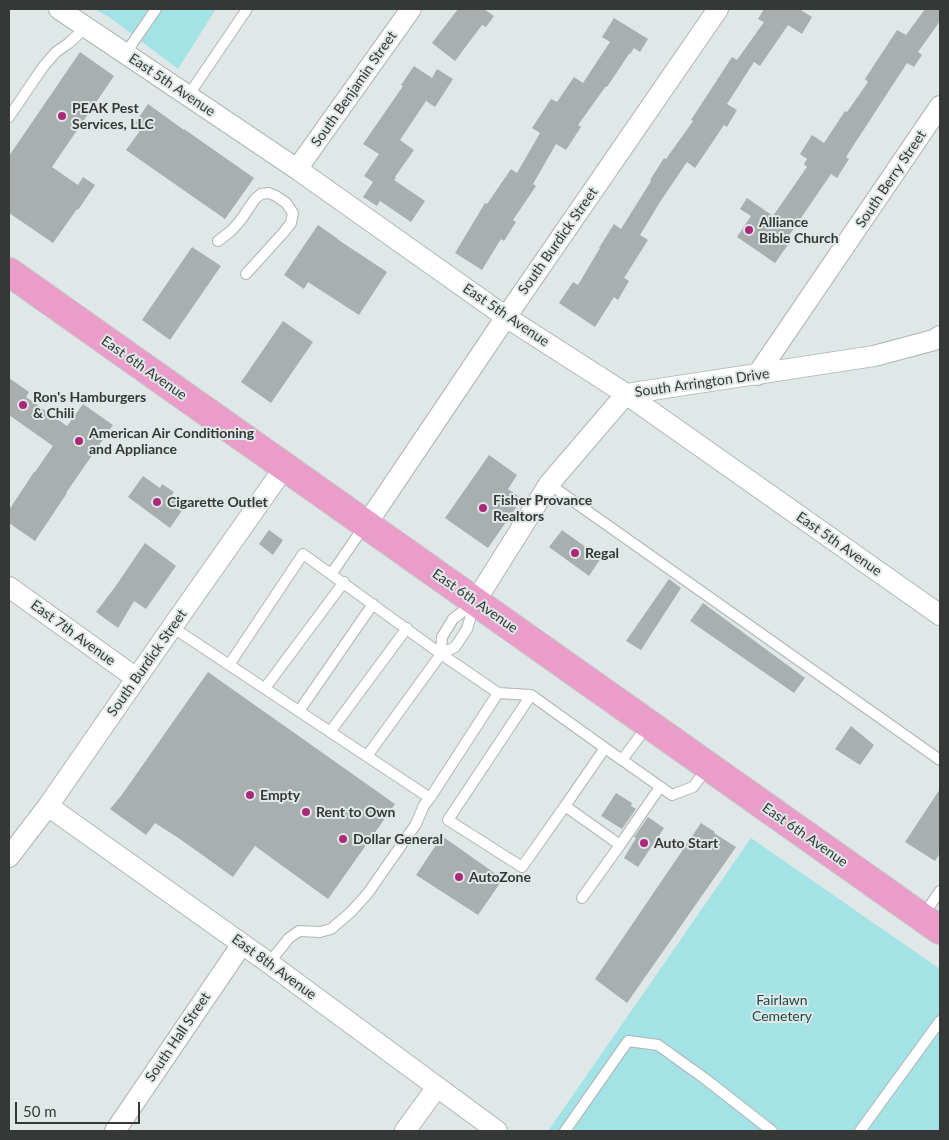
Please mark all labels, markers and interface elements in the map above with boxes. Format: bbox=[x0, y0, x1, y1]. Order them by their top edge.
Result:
street label: South Benjamin Street bbox=[308, 28, 400, 150]
street label: East 5th Avenue bbox=[126, 50, 218, 120]
place label: PEAK Pest Services, LLC bbox=[72, 100, 154, 132]
marker: PEAK Pest Services, LLC bbox=[56, 110, 68, 122]
street label: South Berry Street bbox=[852, 127, 930, 231]
street label: South Burdick Street bbox=[515, 184, 601, 298]
place label: Alliance Bible Church bbox=[759, 214, 839, 246]
marker: Alliance Bible Church bbox=[743, 224, 755, 236]
street label: East 5th Avenue bbox=[460, 280, 552, 350]
street label: East 6th Avenue bbox=[98, 332, 190, 404]
street label: South Arrington Drive bbox=[634, 365, 770, 401]
place label: Ron's Hamburgers & Chili bbox=[33, 389, 146, 422]
marker: Ron's Hamburgers & Chili bbox=[17, 399, 29, 411]
place label: American Air Conditioning and Appliance bbox=[89, 425, 254, 458]
marker: American Air Conditioning and Appliance bbox=[73, 435, 85, 447]
place label: Fisher Provance Realtors bbox=[493, 492, 592, 524]
place label: Cigarette Outlet bbox=[167, 494, 268, 510]
marker: Cigarette Outlet bbox=[151, 496, 163, 508]
marker: Fisher Provance Realtors bbox=[477, 502, 489, 514]
street label: East 5th Avenue bbox=[793, 508, 885, 580]
place label: Regal bbox=[585, 545, 619, 561]
marker: Regal bbox=[569, 547, 581, 559]
street label: East 6th Avenue bbox=[429, 565, 521, 637]
street label: East 7th Avenue bbox=[27, 597, 119, 669]
street label: South Burdick Street bbox=[104, 606, 190, 720]
place label: Empty bbox=[260, 787, 300, 803]
marker: Empty bbox=[244, 789, 256, 801]
street label: East 6th Avenue bbox=[759, 799, 851, 871]
place label: Rent to Own bbox=[316, 804, 395, 820]
marker: Rent to Own bbox=[300, 806, 312, 818]
place label: Dollar General bbox=[353, 831, 443, 847]
marker: Dollar General bbox=[337, 833, 349, 845]
place label: Auto Start bbox=[654, 835, 718, 851]
marker: Auto Start bbox=[638, 837, 650, 849]
place label: AutoZone bbox=[469, 869, 531, 885]
marker: AutoZone bbox=[453, 871, 465, 883]
street label: East 8th Avenue bbox=[228, 931, 320, 1003]
street label: South Hall Street bbox=[142, 989, 214, 1085]
park label: Fairlawn Cemetery bbox=[752, 992, 812, 1024]
scale bar bbox=[18, 1092, 142, 1124]
text: 50 m bbox=[23, 1102, 57, 1120]

